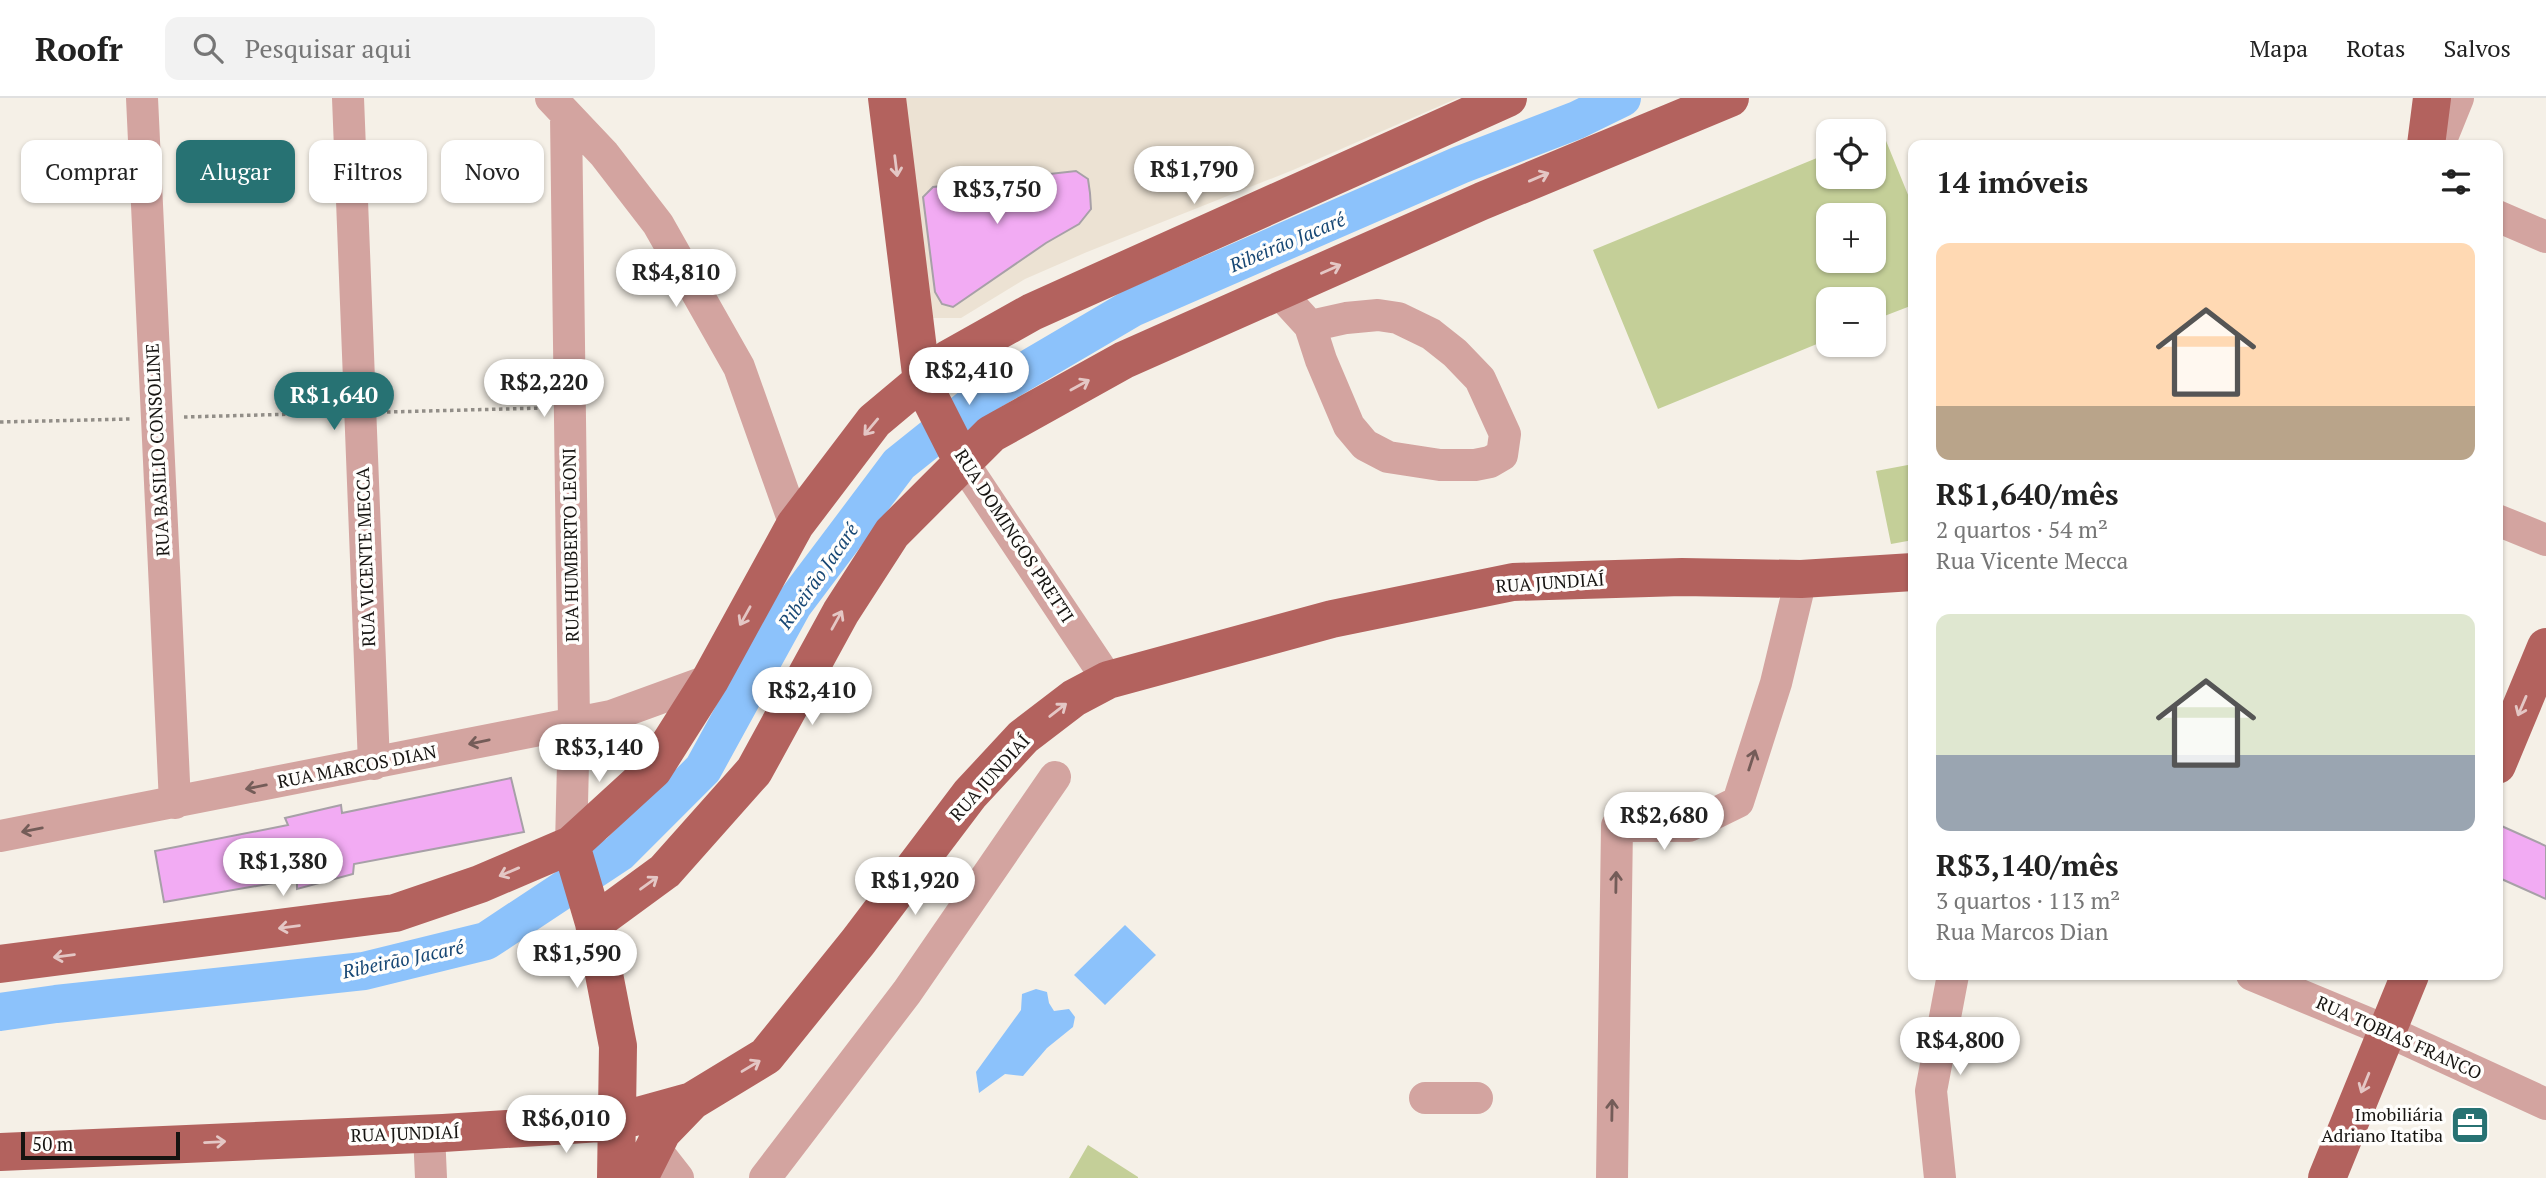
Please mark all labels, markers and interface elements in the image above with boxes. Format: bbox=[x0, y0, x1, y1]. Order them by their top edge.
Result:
search box bbox=[165, 17, 655, 80]
text: Roofr bbox=[35, 27, 123, 70]
icon: search bbox=[189, 29, 227, 67]
text: Pesquisar aqui bbox=[245, 31, 412, 65]
text: Mapa bbox=[2249, 32, 2308, 64]
text: Rotas bbox=[2346, 32, 2405, 64]
text: Salvos bbox=[2443, 32, 2511, 64]
map controls bbox=[1816, 119, 1886, 357]
button: locate bbox=[1816, 119, 1886, 189]
chip: Comprar bbox=[21, 140, 162, 203]
chip: Alugar bbox=[176, 140, 295, 203]
chip: Filtros bbox=[309, 140, 427, 203]
chip: Novo bbox=[441, 140, 544, 203]
pin: R$1,790 bbox=[1129, 146, 1259, 206]
text: R$1,790 bbox=[1150, 153, 1238, 184]
one-way arrow bbox=[889, 154, 902, 177]
text: 14 imóveis bbox=[1936, 162, 2088, 202]
icon: filters bbox=[2437, 163, 2475, 201]
pin: R$3,750 bbox=[932, 166, 1062, 226]
one-way arrow bbox=[1528, 170, 1550, 183]
text: R$3,750 bbox=[953, 173, 1041, 204]
button: + bbox=[1816, 203, 1886, 273]
water label: Ribeirão Jacaré bbox=[1224, 206, 1349, 278]
pin: R$4,810 bbox=[611, 250, 741, 309]
text: R$4,810 bbox=[632, 256, 720, 287]
one-way arrow bbox=[1320, 262, 1341, 275]
button: − bbox=[1816, 287, 1886, 357]
icon: home bbox=[2143, 289, 2269, 415]
street label: RUA BASILIO CONSOLINE bbox=[139, 343, 175, 557]
pin: R$2,410 bbox=[904, 348, 1034, 407]
text: R$2,410 bbox=[925, 354, 1013, 385]
pin: R$2,220 bbox=[479, 360, 609, 419]
text: R$2,220 bbox=[500, 366, 588, 397]
pin: R$1,640 bbox=[269, 372, 399, 432]
one-way arrow bbox=[1069, 378, 1090, 391]
text: R$1,640 bbox=[290, 379, 378, 410]
one-way arrow bbox=[863, 417, 879, 435]
street label: RUA DOMINGOS PRETTI bbox=[950, 444, 1080, 627]
street label: RUA HUMBERTO LEONI bbox=[556, 448, 584, 642]
street label: RUA VICENTE MECCA bbox=[350, 466, 380, 647]
text: R$1,640/mês bbox=[1936, 474, 2119, 514]
text: 2 quartos · 54 m² bbox=[1936, 514, 2108, 545]
water label: Ribeirão Jacaré bbox=[771, 518, 863, 634]
text: Rua Vicente Mecca bbox=[1936, 545, 2128, 576]
street label: RUA JUNDIAÍ bbox=[1495, 566, 1606, 598]
one-way arrow bbox=[738, 605, 752, 625]
one-way arrow bbox=[831, 610, 844, 631]
icon: home bbox=[2143, 660, 2269, 786]
pin: R$2,410 bbox=[747, 668, 877, 727]
text: R$2,410 bbox=[768, 674, 856, 705]
one-way arrow bbox=[2514, 695, 2527, 716]
one-way arrow bbox=[1049, 702, 1067, 718]
pin: R$3,140 bbox=[534, 724, 664, 784]
street label: RUA JUNDIAÍ bbox=[944, 728, 1035, 826]
text: R$3,140 bbox=[555, 731, 643, 762]
one-way arrow bbox=[468, 735, 491, 749]
street label: RUA MARCOS DIAN bbox=[275, 739, 438, 793]
one-way arrow bbox=[1747, 749, 1759, 771]
one-way arrow bbox=[245, 781, 268, 794]
pin: R$2,680 bbox=[1599, 792, 1729, 852]
text: R$2,680 bbox=[1620, 799, 1708, 830]
one-way arrow bbox=[21, 824, 44, 837]
pin: R$1,380 bbox=[218, 838, 348, 898]
text: R$1,380 bbox=[239, 845, 327, 876]
text: R$3,140/mês bbox=[1936, 845, 2119, 885]
pin: R$1,920 bbox=[850, 858, 980, 917]
text: R$1,920 bbox=[871, 864, 959, 895]
one-way arrow bbox=[498, 866, 520, 879]
one-way arrow bbox=[1610, 871, 1623, 894]
one-way arrow bbox=[639, 876, 658, 890]
text: 3 quartos · 113 m² bbox=[1936, 885, 2120, 916]
text: Rua Marcos Dian bbox=[1936, 916, 2109, 947]
one-way arrow bbox=[279, 920, 301, 933]
pin: R$1,590 bbox=[512, 930, 642, 990]
water label: Ribeirão Jacaré bbox=[339, 933, 466, 984]
text: R$1,590 bbox=[533, 937, 621, 968]
one-way arrow bbox=[53, 950, 76, 963]
street label: RUA TOBIAS FRANCO bbox=[2313, 990, 2486, 1084]
pin: R$4,800 bbox=[1895, 1018, 2025, 1077]
text: R$4,800 bbox=[1916, 1024, 2004, 1055]
one-way arrow bbox=[740, 1058, 760, 1072]
one-way arrow bbox=[2358, 1072, 2371, 1094]
pin: R$6,010 bbox=[501, 1096, 631, 1155]
one-way arrow bbox=[1606, 1099, 1619, 1122]
text: R$6,010 bbox=[522, 1102, 610, 1133]
place label: Imobiliária Adriano Itatiba bbox=[2321, 1102, 2443, 1147]
office icon: Imobiliária Adriano Itatiba bbox=[2449, 1104, 2491, 1146]
street label: RUA JUNDIAÍ bbox=[350, 1119, 461, 1147]
scale bar bbox=[21, 1129, 180, 1161]
text: 50 m bbox=[32, 1131, 73, 1156]
one-way arrow bbox=[203, 1136, 226, 1149]

